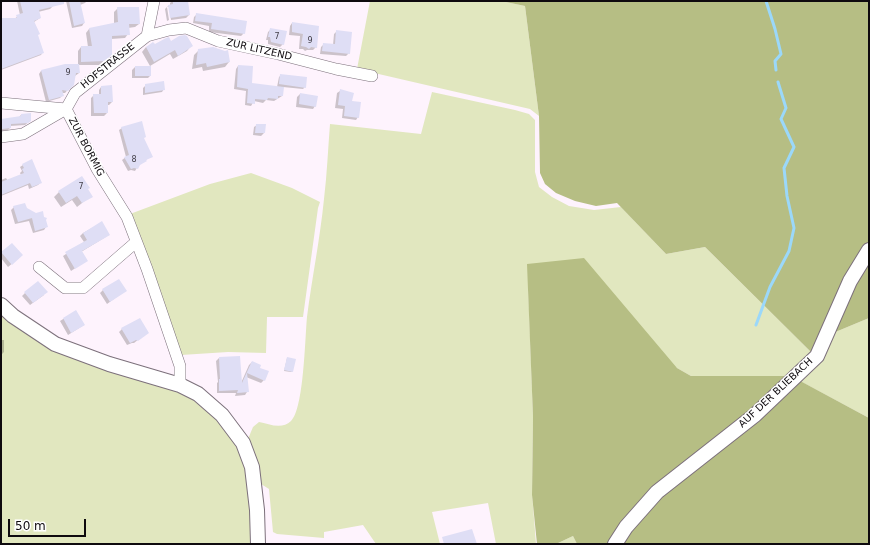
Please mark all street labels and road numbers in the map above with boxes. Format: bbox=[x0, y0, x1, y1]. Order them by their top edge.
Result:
street label: ZUR LITZEND bbox=[225, 37, 293, 63]
street label: HOFSTRASSE bbox=[79, 41, 137, 91]
street label: ZUR BORMIG bbox=[65, 115, 107, 179]
street label: AUF DER BLIEBACH bbox=[736, 356, 816, 430]

